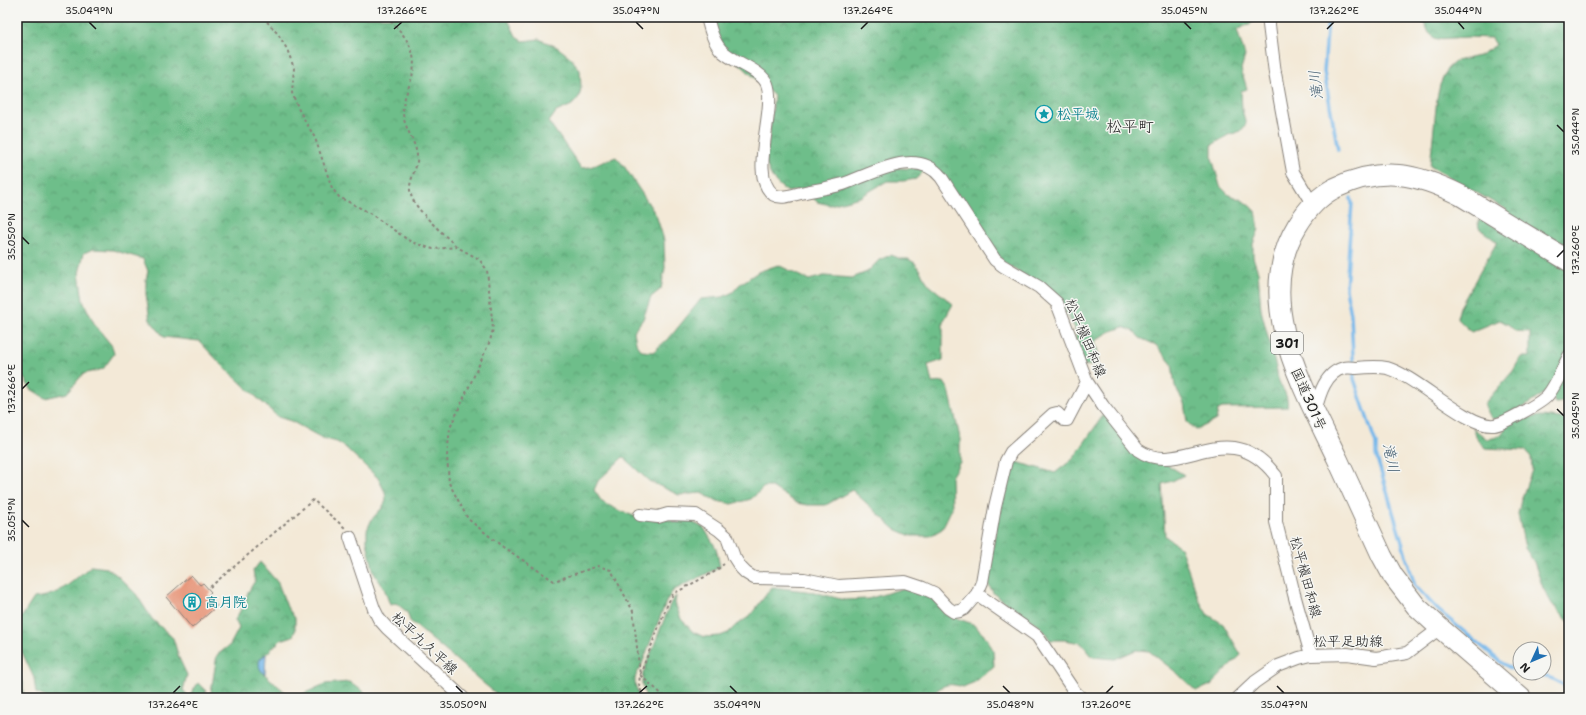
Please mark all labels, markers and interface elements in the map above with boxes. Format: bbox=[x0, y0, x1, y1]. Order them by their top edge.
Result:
text: 35.049°N bbox=[65, 4, 113, 17]
text: 137.266°E bbox=[377, 4, 427, 17]
text: 35.047°N bbox=[612, 4, 660, 17]
text: 137.264°E bbox=[843, 4, 893, 17]
text: 35.045°N bbox=[1160, 4, 1208, 17]
text: 137.262°E bbox=[1309, 4, 1359, 17]
text: 35.044°N bbox=[1434, 4, 1482, 17]
water label: 滝川 bbox=[1304, 69, 1328, 101]
place icon: 松平城 bbox=[1034, 104, 1054, 124]
place label: 松平城 bbox=[1057, 105, 1099, 123]
text: 35.044°N bbox=[1569, 108, 1582, 156]
district label: 松平町 bbox=[1106, 116, 1154, 137]
text: 35.050°N bbox=[5, 213, 18, 261]
text: 137.260°E bbox=[1569, 225, 1582, 275]
street label: 松平槇田和線 bbox=[1061, 296, 1111, 380]
road number: 301 bbox=[1271, 332, 1303, 354]
text: 137.266°E bbox=[5, 364, 18, 414]
street label: 国道301号 bbox=[1287, 365, 1331, 433]
text: 35.045°N bbox=[1569, 392, 1582, 440]
water label: 滝川 bbox=[1378, 441, 1404, 475]
text: 35.051°N bbox=[5, 498, 18, 542]
street label: 松平槇田和線 bbox=[1286, 534, 1326, 620]
building icon: 高月院 bbox=[182, 592, 202, 612]
place label: 高月院 bbox=[205, 593, 247, 611]
street label: 松平九久平線 bbox=[388, 608, 462, 678]
street label: 松平足助線 bbox=[1313, 632, 1383, 650]
north arrow bbox=[1512, 641, 1552, 681]
text: N bbox=[1517, 659, 1534, 676]
text: 137.264°E bbox=[148, 698, 198, 711]
text: 35.050°N bbox=[439, 698, 487, 711]
text: 137.262°E bbox=[614, 698, 664, 711]
text: 35.049°N bbox=[713, 698, 761, 711]
text: 35.048°N bbox=[986, 698, 1034, 711]
text: 137.260°E bbox=[1081, 698, 1131, 711]
text: 35.047°N bbox=[1260, 698, 1308, 711]

